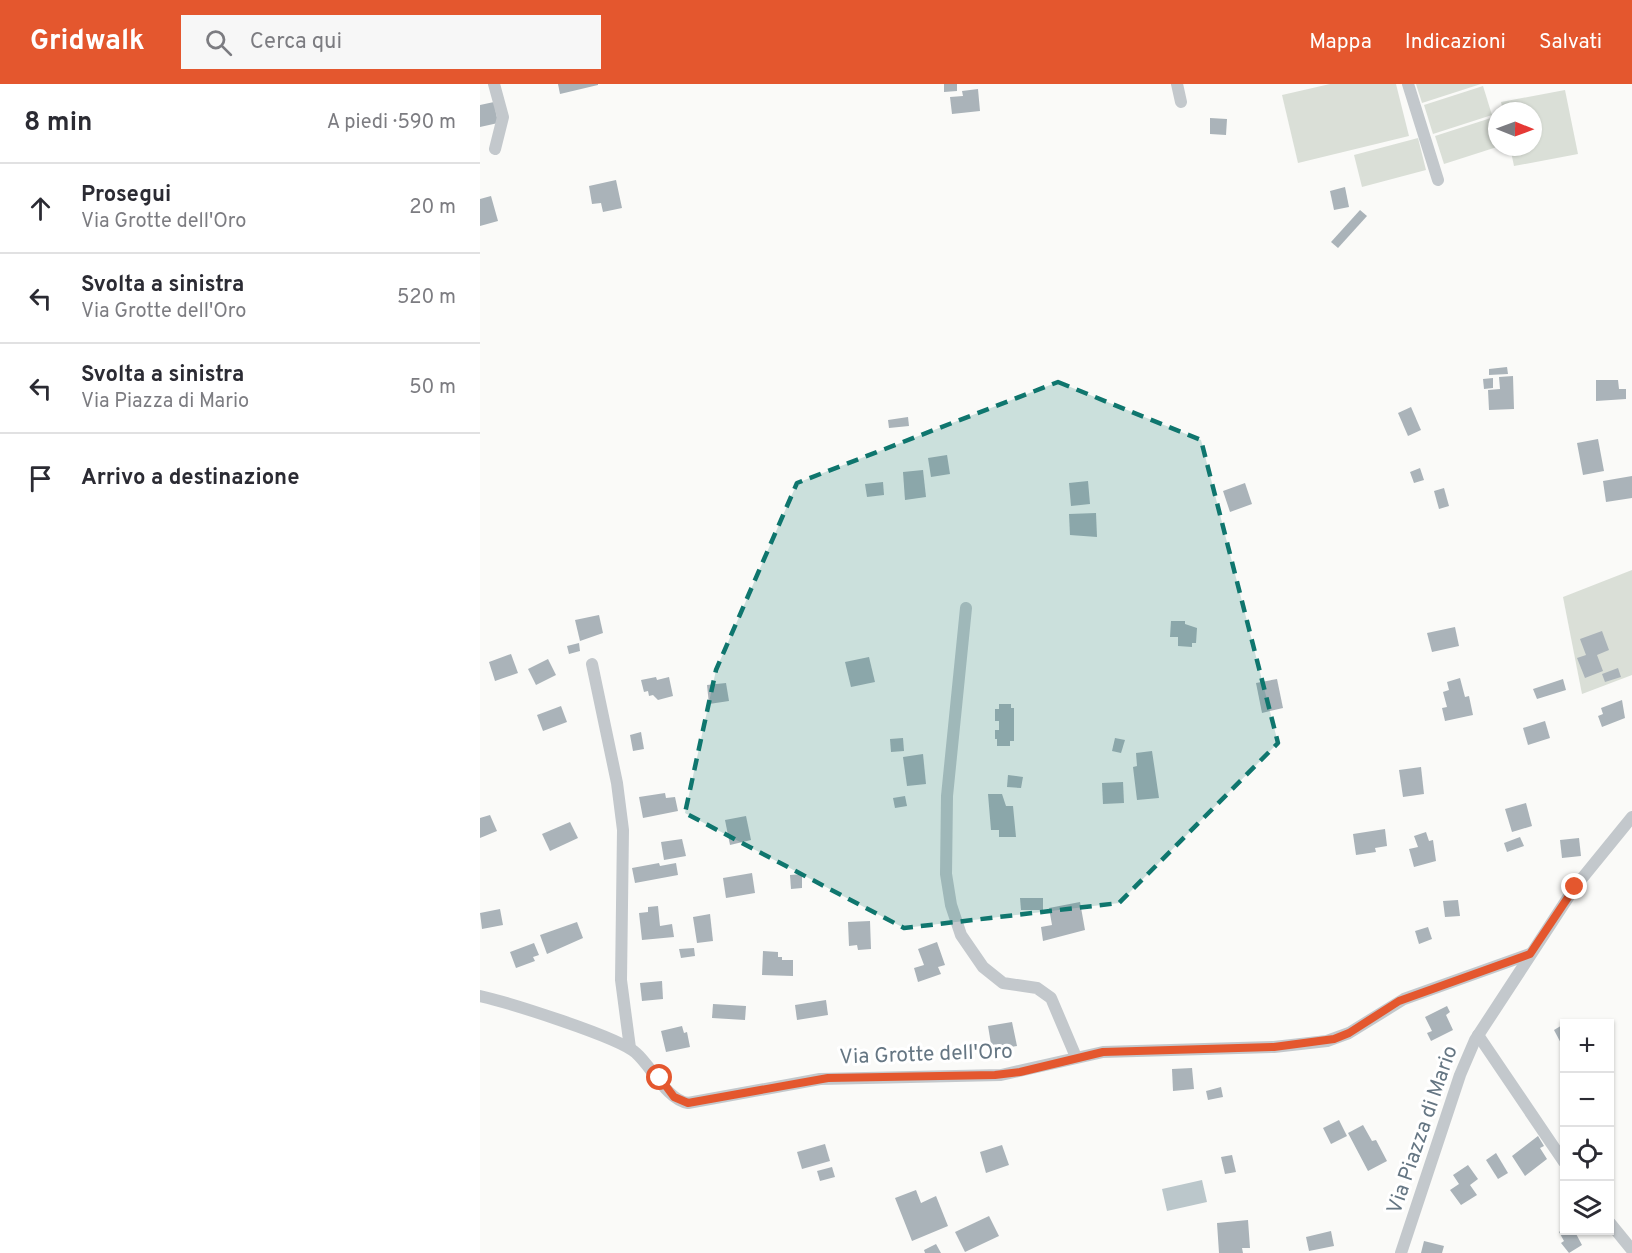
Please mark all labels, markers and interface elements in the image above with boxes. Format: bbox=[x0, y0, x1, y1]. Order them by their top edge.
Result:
search box bbox=[181, 15, 601, 69]
text: Gridwalk bbox=[30, 24, 145, 60]
icon: search bbox=[202, 26, 235, 59]
text: Cerca qui bbox=[250, 29, 342, 56]
text: Mappa bbox=[1309, 29, 1372, 56]
text: Indicazioni bbox=[1405, 29, 1506, 56]
text: Salvati bbox=[1539, 29, 1602, 56]
north arrow bbox=[1488, 102, 1542, 156]
text: 8 min bbox=[24, 107, 92, 140]
text: A piedi · 590 m bbox=[327, 110, 456, 136]
text: Prosegui bbox=[81, 182, 171, 209]
icon: ahead bbox=[24, 192, 57, 225]
text: 20 m bbox=[409, 195, 456, 221]
text: Via Grotte dell'Oro bbox=[81, 209, 246, 235]
text: Svolta a sinistra bbox=[81, 272, 244, 299]
icon: left bbox=[24, 282, 57, 315]
text: 520 m bbox=[397, 285, 456, 311]
text: Via Grotte dell'Oro bbox=[81, 299, 246, 325]
text: Svolta a sinistra bbox=[81, 362, 244, 389]
icon: left bbox=[24, 372, 57, 405]
text: 50 m bbox=[409, 375, 456, 401]
text: Via Piazza di Mario bbox=[81, 389, 249, 415]
icon: arrive bbox=[24, 462, 57, 495]
text: Arrivo a destinazione bbox=[81, 465, 299, 492]
route end bbox=[1561, 873, 1587, 899]
map controls bbox=[1560, 1019, 1614, 1235]
button: + bbox=[1560, 1019, 1614, 1073]
street label: Via Grotte dell'Oro bbox=[839, 1038, 1013, 1072]
street label: Via Piazza di Mario bbox=[1381, 1042, 1465, 1218]
route start bbox=[646, 1064, 672, 1090]
button: − bbox=[1560, 1073, 1614, 1127]
button: locate bbox=[1560, 1127, 1614, 1181]
button: layers bbox=[1560, 1181, 1614, 1235]

